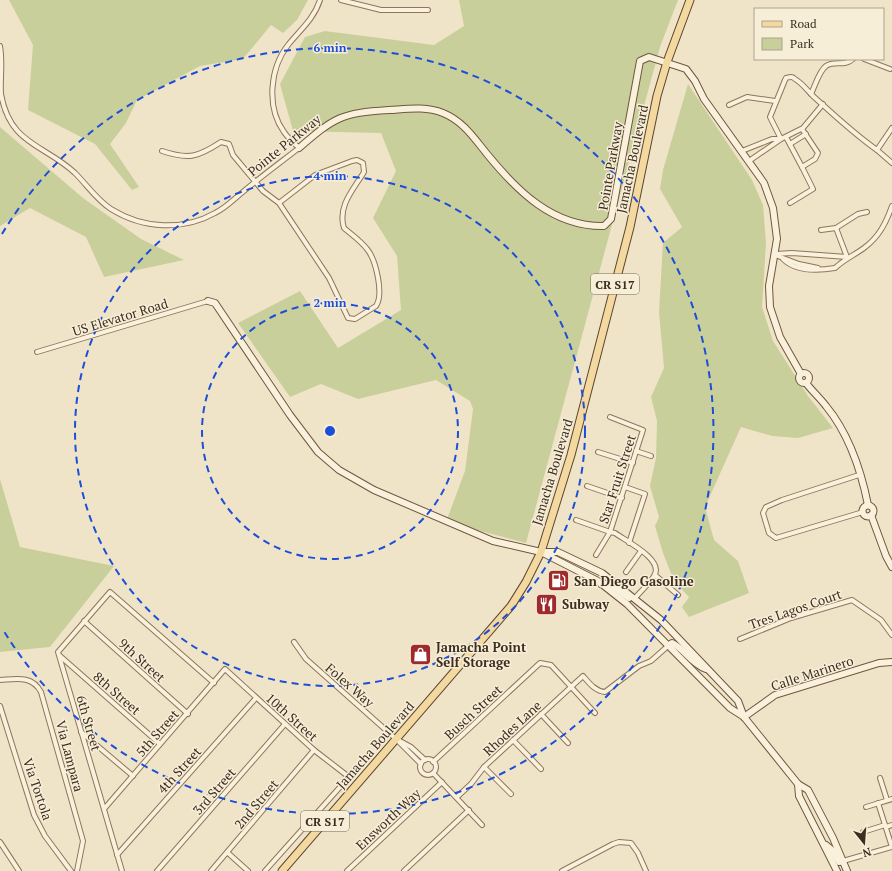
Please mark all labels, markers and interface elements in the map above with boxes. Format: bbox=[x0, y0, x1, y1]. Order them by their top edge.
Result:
legend bbox=[754, 8, 884, 60]
text: Road bbox=[790, 16, 817, 31]
text: Park bbox=[790, 36, 815, 51]
text: 6 min bbox=[314, 40, 347, 55]
street label: Jamacha Boulevard bbox=[612, 103, 652, 215]
street label: Pointe Parkway bbox=[244, 110, 325, 180]
street label: Pointe Parkway bbox=[593, 120, 627, 212]
text: 4 min bbox=[314, 168, 347, 183]
road number: CR S17 bbox=[591, 274, 639, 294]
street label: US Elevator Road bbox=[70, 294, 170, 340]
text: 2 min bbox=[314, 295, 347, 310]
street label: Jamacha Boulevard bbox=[527, 417, 577, 527]
centre of rings bbox=[323, 424, 337, 438]
street label: Star Fruit Street bbox=[594, 432, 640, 526]
fuel station icon: San Diego Gasoline bbox=[545, 568, 571, 594]
place label: San Diego Gasoline bbox=[574, 572, 694, 590]
street label: Tres Lagos Court bbox=[746, 585, 844, 633]
restaurant icon: Subway bbox=[534, 591, 560, 617]
place label: Subway bbox=[562, 595, 610, 613]
street label: 9th Street bbox=[115, 634, 169, 686]
place label: Jamacha Point Self Storage bbox=[436, 638, 527, 671]
shop icon: Jamacha Point Self Storage bbox=[408, 641, 434, 667]
street label: Calle Marinero bbox=[768, 651, 856, 695]
street label: Folex Way bbox=[322, 659, 378, 711]
street label: 8th Street bbox=[89, 667, 145, 719]
street label: Busch Street bbox=[440, 681, 506, 743]
street label: 10th Street bbox=[262, 689, 322, 745]
street label: 6th Street bbox=[72, 693, 106, 753]
street label: Rhodes Lane bbox=[479, 696, 545, 760]
street label: Jamacha Boulevard bbox=[332, 697, 418, 793]
street label: 5th Street bbox=[131, 705, 183, 761]
street label: Via Lampara bbox=[52, 718, 88, 794]
street label: 4th Street bbox=[153, 743, 205, 797]
street label: Via Tortola bbox=[19, 756, 57, 823]
street label: 3rd Street bbox=[189, 763, 240, 818]
street label: 2nd Street bbox=[230, 775, 282, 833]
street label: Ensworth Way bbox=[352, 784, 425, 854]
road number: CR S17 bbox=[301, 811, 349, 831]
north arrow bbox=[844, 823, 884, 863]
text: N bbox=[860, 845, 873, 861]

